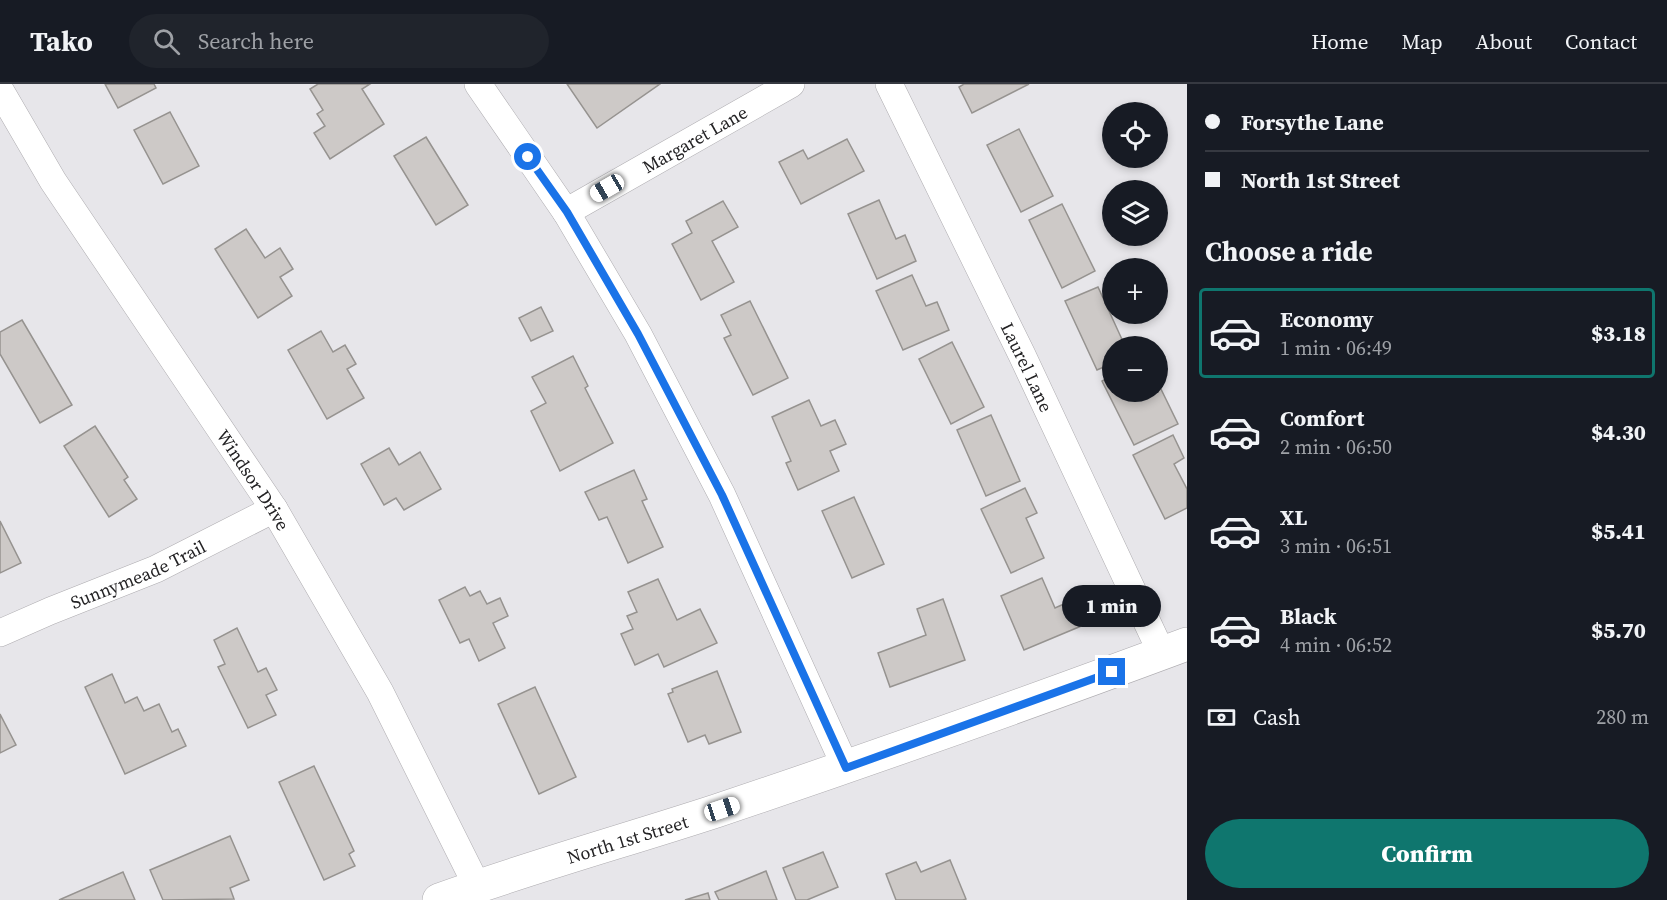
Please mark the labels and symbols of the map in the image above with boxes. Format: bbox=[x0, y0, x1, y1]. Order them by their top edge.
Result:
street label: Margaret Lane bbox=[638, 99, 752, 179]
route start bbox=[514, 143, 541, 170]
car bbox=[587, 171, 627, 205]
street label: Laurel Lane bbox=[995, 318, 1059, 416]
street label: Windsor Drive bbox=[211, 424, 296, 535]
street label: Sunnymeade Trail bbox=[66, 533, 210, 614]
callout: 1 min bbox=[1062, 585, 1162, 627]
route end bbox=[1098, 658, 1125, 685]
car bbox=[702, 795, 742, 823]
street label: North 1st Street bbox=[564, 808, 691, 869]

